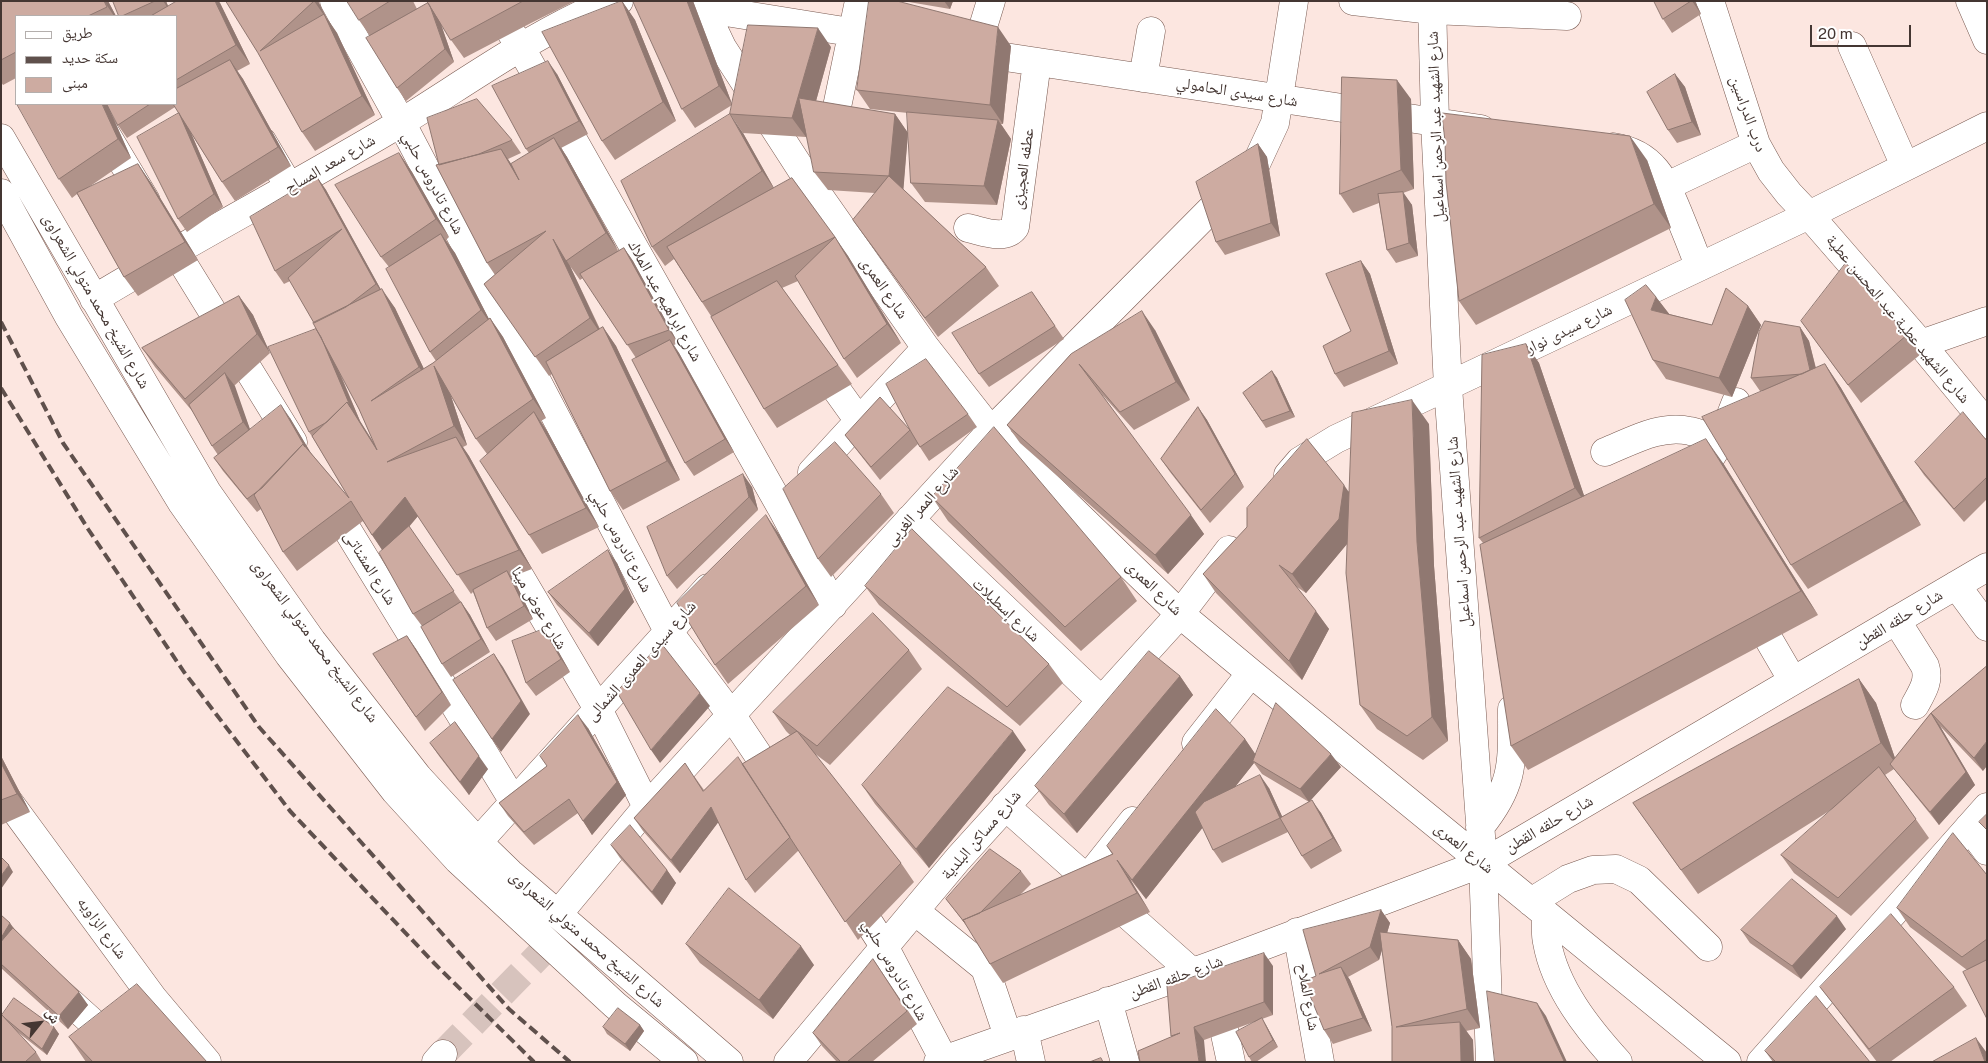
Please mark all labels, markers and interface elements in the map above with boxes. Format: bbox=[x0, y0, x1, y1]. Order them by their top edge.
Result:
legend bbox=[15, 15, 178, 105]
scale bar bbox=[1813, 15, 1914, 47]
text: طريق bbox=[62, 24, 93, 41]
text: 20 m bbox=[1818, 25, 1853, 42]
street label: شارع الشهيد عبد الرحمن اسماعيل bbox=[1423, 31, 1449, 223]
text: سكة حديد bbox=[62, 49, 118, 66]
street label: شارع سيدى الحامولي bbox=[1175, 73, 1299, 111]
street label: درب الدراسين bbox=[1725, 73, 1771, 155]
text: مبنى bbox=[62, 74, 88, 91]
street label: عطفه العجيزى bbox=[1008, 127, 1038, 211]
street label: شارع تادروس حلبي bbox=[398, 128, 468, 238]
street label: شارع سعد المساح bbox=[281, 130, 379, 198]
street label: شارع الشيخ محمد متولي الشعراوى bbox=[38, 210, 154, 392]
street label: شارع الشهيد عطية عبد المحسن عطية bbox=[1822, 231, 1974, 407]
street label: شارع ابراهيم عبد الملاك bbox=[624, 237, 706, 365]
street label: شارع العمرى bbox=[856, 253, 912, 323]
street label: شارع سيدى نوار bbox=[1523, 300, 1615, 358]
street label: شارع الشهيد عبد الرحمن اسماعيل bbox=[1443, 436, 1475, 628]
street label: شارع الممر الغربى bbox=[881, 462, 963, 550]
street label: شارع تادروس حلبي bbox=[586, 486, 656, 596]
street label: شارع المشناتى bbox=[340, 527, 400, 609]
street label: شارع الشيخ محمد متولي الشعراوى bbox=[247, 556, 383, 726]
street label: شارع العمرى bbox=[1122, 556, 1186, 620]
street label: شارع عوض مينا bbox=[507, 563, 571, 653]
street label: شارع إسطبلات bbox=[968, 574, 1044, 646]
street label: شارع حلقه القطن bbox=[1852, 585, 1946, 653]
street label: شارع سيدى العمرى الشمالى bbox=[582, 597, 700, 725]
street label: شارع مساكن البلدية bbox=[937, 786, 1025, 884]
street label: شارع حلقه القطن bbox=[1502, 791, 1596, 857]
street label: شارع العمرى bbox=[1430, 818, 1498, 878]
street label: شارع الشيخ محمد متولي الشعراوى bbox=[505, 866, 669, 1012]
street label: شارع الزاويه bbox=[73, 893, 131, 963]
street label: شارع تادروس حلبي bbox=[858, 916, 932, 1024]
street label: شارع حلقه القطن bbox=[1126, 951, 1226, 1003]
street label: شارع الملاح bbox=[1293, 962, 1323, 1032]
north arrow bbox=[15, 998, 65, 1048]
text: ش bbox=[43, 1005, 64, 1026]

